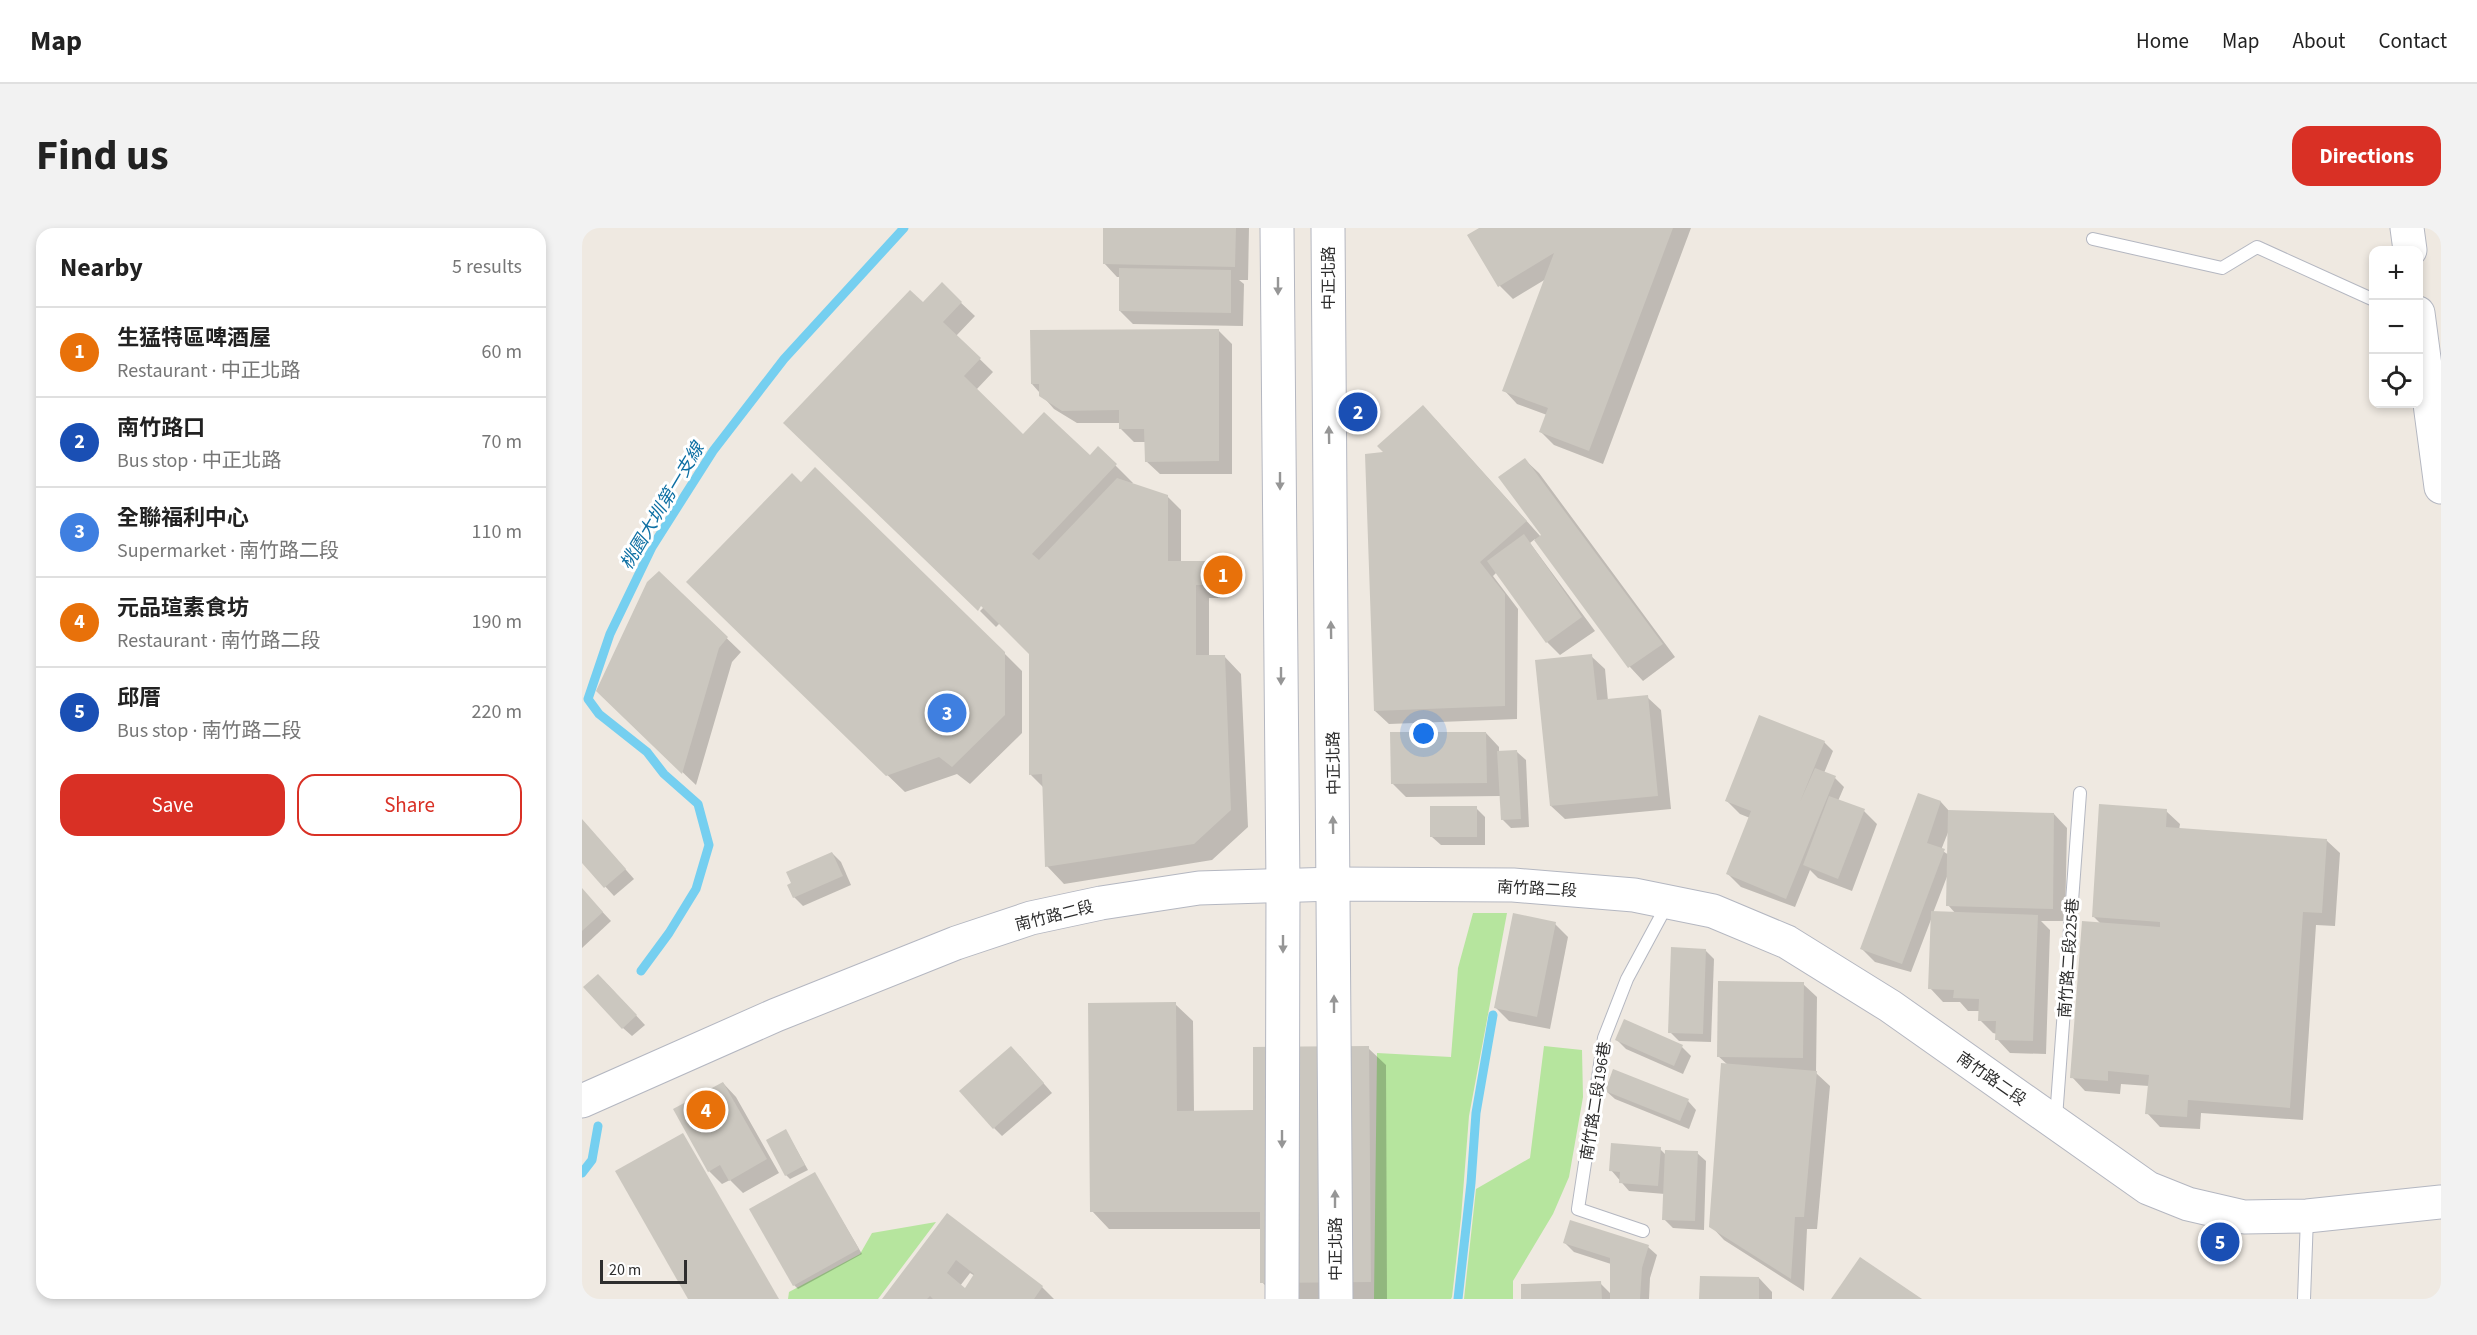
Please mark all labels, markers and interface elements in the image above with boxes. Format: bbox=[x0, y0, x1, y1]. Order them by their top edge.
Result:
text: Map bbox=[30, 21, 82, 61]
text: Home bbox=[2136, 26, 2189, 56]
text: Map bbox=[2222, 26, 2260, 56]
text: About bbox=[2293, 26, 2345, 56]
text: Contact bbox=[2378, 26, 2447, 56]
text: Find us bbox=[36, 126, 169, 186]
button: Directions bbox=[2292, 126, 2441, 186]
street label: 中正北路 bbox=[1318, 246, 1340, 310]
map controls bbox=[2369, 246, 2423, 408]
button: + bbox=[2369, 246, 2423, 300]
text: Nearby bbox=[60, 249, 143, 286]
text: 5 results bbox=[452, 253, 522, 281]
one-way arrow bbox=[1273, 277, 1283, 296]
button: − bbox=[2369, 300, 2423, 354]
text: 生猛特區啤酒屋 bbox=[117, 322, 271, 354]
text: 1 bbox=[74, 338, 85, 366]
text: 60 m bbox=[482, 338, 522, 366]
button: locate bbox=[2369, 354, 2423, 408]
text: Restaurant · 中正北路 bbox=[117, 357, 301, 385]
pin: 2 bbox=[1338, 390, 1378, 435]
text: 南竹路口 bbox=[117, 412, 205, 444]
one-way arrow bbox=[1325, 426, 1334, 445]
text: 2 bbox=[74, 428, 85, 456]
text: 70 m bbox=[482, 428, 522, 456]
water label: 桃園大圳第一支線 bbox=[615, 436, 711, 574]
text: Bus stop · 中正北路 bbox=[117, 447, 281, 475]
one-way arrow bbox=[1275, 472, 1285, 491]
text: 全聯福利中心 bbox=[117, 502, 249, 534]
text: 3 bbox=[74, 518, 85, 546]
text: 110 m bbox=[472, 518, 522, 546]
text: Supermarket · 南竹路二段 bbox=[117, 537, 339, 565]
pin: 1 bbox=[1204, 552, 1242, 598]
text: 元品瑄素食坊 bbox=[117, 592, 249, 624]
text: 4 bbox=[74, 608, 85, 636]
text: 190 m bbox=[472, 608, 522, 636]
one-way arrow bbox=[1327, 621, 1336, 640]
text: Restaurant · 南竹路二段 bbox=[117, 627, 321, 655]
one-way arrow bbox=[1276, 667, 1286, 686]
text: 邱厝 bbox=[117, 682, 161, 714]
pin: 3 bbox=[928, 690, 967, 736]
text: 5 bbox=[74, 698, 85, 726]
text: 220 m bbox=[472, 698, 522, 726]
text: Bus stop · 南竹路二段 bbox=[117, 717, 301, 745]
your location bbox=[1409, 719, 1438, 748]
street label: 中正北路 bbox=[1322, 731, 1346, 795]
button: Save bbox=[60, 774, 285, 836]
button: Share bbox=[297, 774, 522, 836]
one-way arrow bbox=[1328, 816, 1338, 835]
street label: 南竹路二段 bbox=[1496, 876, 1577, 902]
street label: 南竹路二段 bbox=[1013, 896, 1096, 936]
street label: 南竹路二段225巷 bbox=[2054, 898, 2084, 1019]
one-way arrow bbox=[1278, 935, 1288, 954]
one-way arrow bbox=[1329, 994, 1339, 1013]
street label: 南竹路二段196巷 bbox=[1576, 1040, 1616, 1162]
street label: 南竹路二段 bbox=[1952, 1047, 2031, 1111]
pin: 4 bbox=[686, 1088, 726, 1132]
one-way arrow bbox=[1277, 1130, 1287, 1149]
one-way arrow bbox=[1330, 1189, 1340, 1208]
street label: 中正北路 bbox=[1325, 1217, 1347, 1281]
pin: 5 bbox=[2200, 1220, 2240, 1264]
scale bar bbox=[600, 1257, 687, 1284]
text: 20 m bbox=[609, 1259, 641, 1281]

